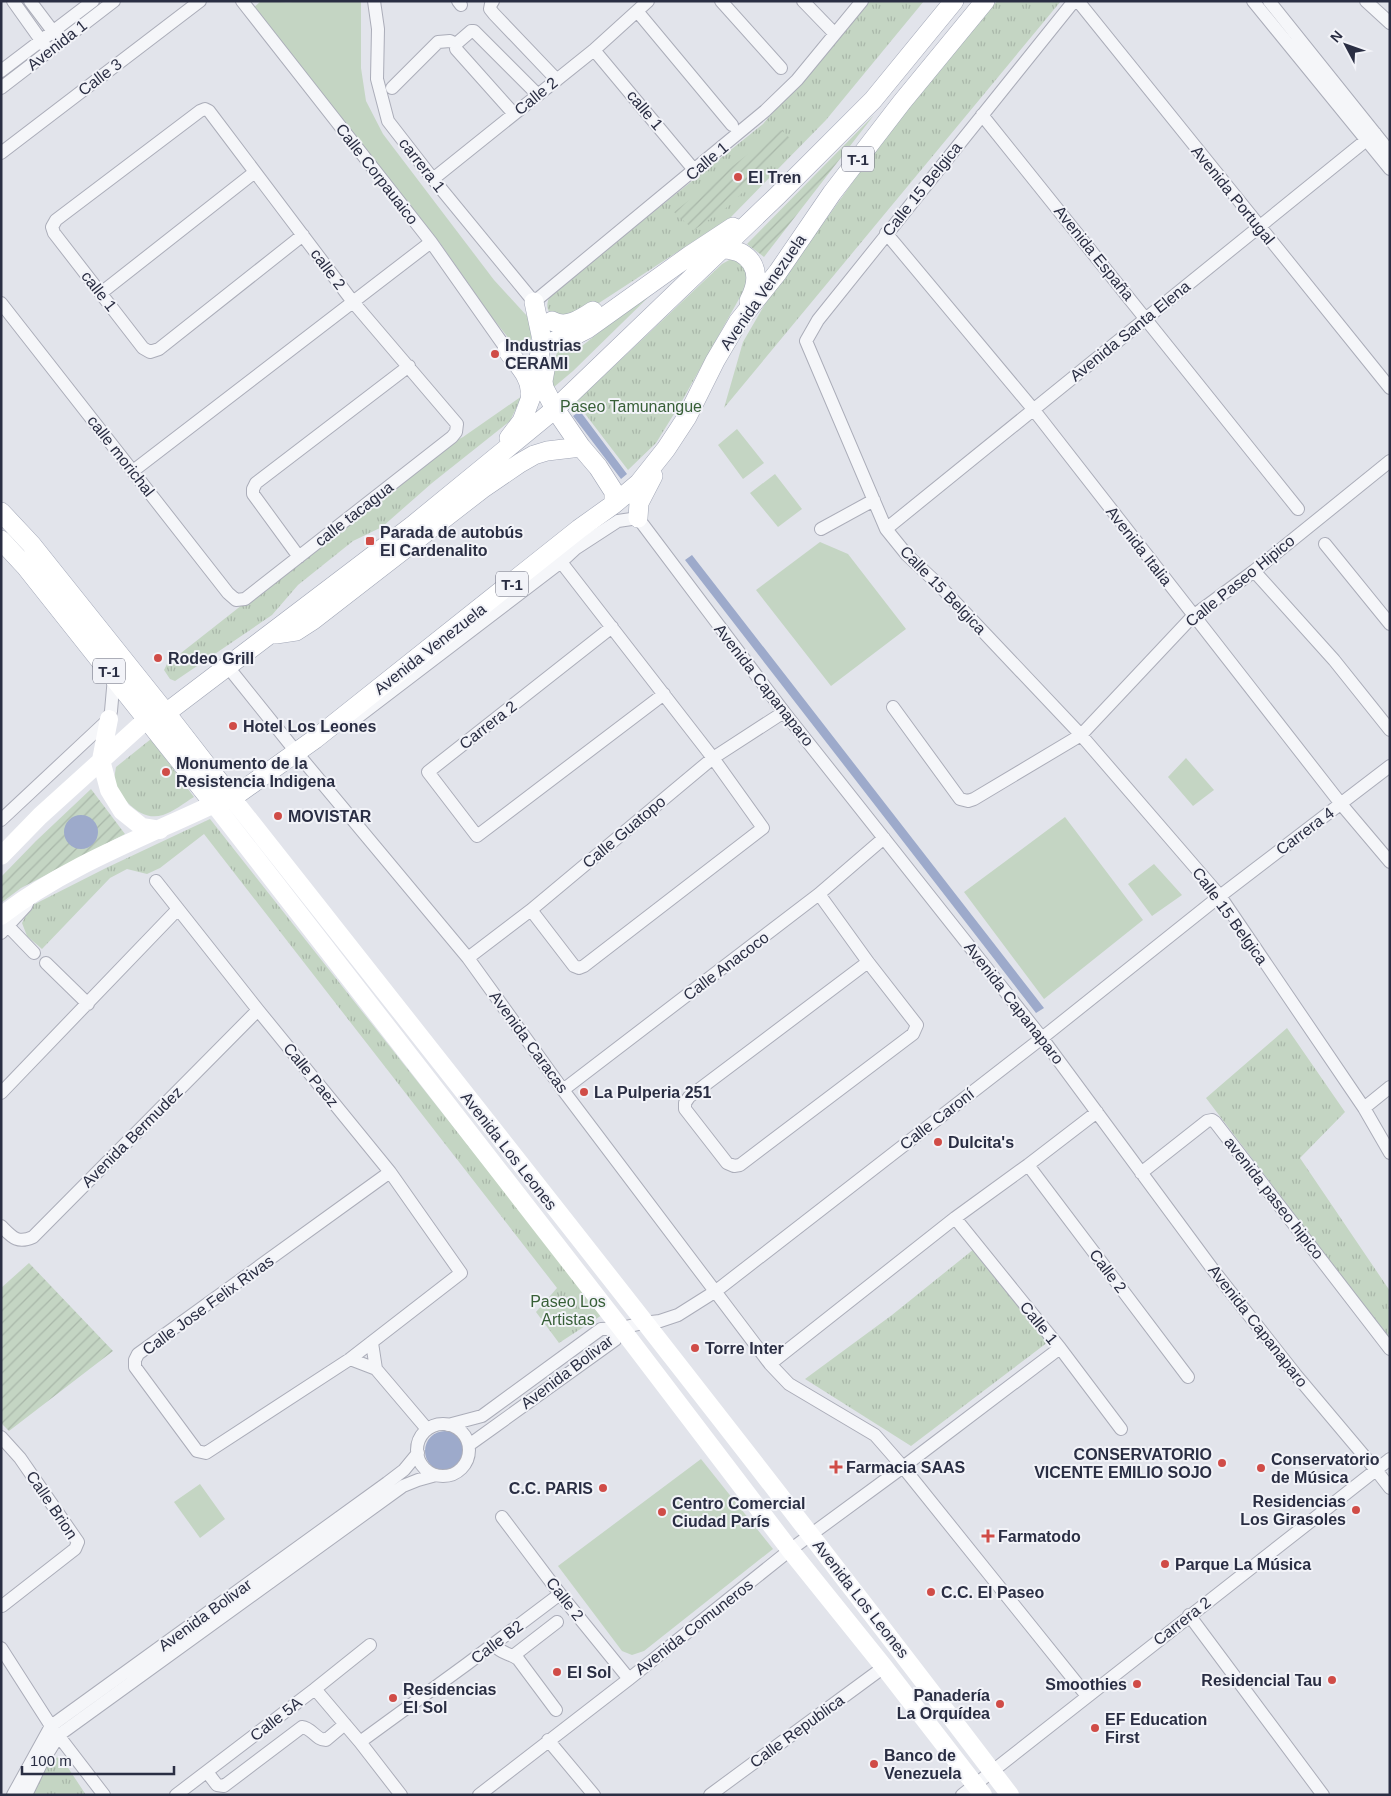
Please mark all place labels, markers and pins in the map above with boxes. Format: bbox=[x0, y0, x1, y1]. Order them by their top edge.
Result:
place label: El Tren bbox=[748, 169, 801, 186]
marker: El Tren bbox=[732, 171, 744, 183]
place label: Industrias CERAMI bbox=[505, 337, 582, 372]
marker: Industrias CERAMI bbox=[489, 348, 501, 360]
place label: Parada de autobús El Cardenalito bbox=[380, 524, 523, 559]
marker: Parada de autobús El Cardenalito bbox=[364, 535, 376, 547]
place label: Rodeo Grill bbox=[168, 650, 254, 667]
marker: Rodeo Grill bbox=[152, 652, 164, 664]
place label: Hotel Los Leones bbox=[243, 718, 376, 735]
marker: Hotel Los Leones bbox=[227, 720, 239, 732]
place label: Monumento de la Resistencia Indigena bbox=[176, 755, 335, 790]
marker: Monumento de la Resistencia Indigena bbox=[160, 766, 172, 778]
place label: MOVISTAR bbox=[288, 808, 372, 825]
marker: MOVISTAR bbox=[272, 810, 284, 822]
place label: La Pulperia 251 bbox=[594, 1084, 711, 1101]
marker: La Pulperia 251 bbox=[578, 1086, 590, 1098]
place label: Dulcita's bbox=[948, 1134, 1014, 1151]
marker: Dulcita's bbox=[932, 1136, 944, 1148]
place label: Torre Inter bbox=[705, 1340, 784, 1357]
marker: Torre Inter bbox=[689, 1342, 701, 1354]
place label: CONSERVATORIO VICENTE EMILIO SOJO bbox=[1034, 1446, 1212, 1481]
place label: Conservatorio de Música bbox=[1271, 1451, 1380, 1486]
marker: CONSERVATORIO VICENTE EMILIO SOJO bbox=[1216, 1457, 1228, 1469]
place label: Farmacia SAAS bbox=[846, 1459, 965, 1476]
marker: Farmacia SAAS bbox=[830, 1461, 842, 1473]
marker: Conservatorio de Música bbox=[1255, 1462, 1267, 1474]
place label: C.C. PARIS bbox=[509, 1480, 593, 1497]
marker: C.C. PARIS bbox=[597, 1482, 609, 1494]
place label: Residencias Los Girasoles bbox=[1240, 1493, 1346, 1528]
place label: Centro Comercial Ciudad París bbox=[672, 1495, 805, 1530]
marker: Residencias Los Girasoles bbox=[1350, 1504, 1362, 1516]
marker: Centro Comercial Ciudad París bbox=[656, 1506, 668, 1518]
place label: Farmatodo bbox=[998, 1528, 1081, 1545]
marker: Farmatodo bbox=[982, 1530, 994, 1542]
place label: Parque La Música bbox=[1175, 1556, 1311, 1573]
marker: Parque La Música bbox=[1159, 1558, 1171, 1570]
place label: C.C. El Paseo bbox=[941, 1584, 1044, 1601]
marker: C.C. El Paseo bbox=[925, 1586, 937, 1598]
place label: El Sol bbox=[567, 1664, 611, 1681]
marker: El Sol bbox=[551, 1666, 563, 1678]
place label: Residencial Tau bbox=[1201, 1672, 1322, 1689]
marker: Residencial Tau bbox=[1326, 1674, 1338, 1686]
place label: Smoothies bbox=[1045, 1676, 1127, 1693]
marker: Smoothies bbox=[1131, 1678, 1143, 1690]
place label: Residencias El Sol bbox=[403, 1681, 496, 1716]
place label: Panadería La Orquídea bbox=[897, 1687, 990, 1722]
marker: Residencias El Sol bbox=[387, 1692, 399, 1704]
marker: Panadería La Orquídea bbox=[994, 1698, 1006, 1710]
place label: EF Education First bbox=[1105, 1711, 1207, 1746]
marker: EF Education First bbox=[1089, 1722, 1101, 1734]
place label: Banco de Venezuela bbox=[884, 1747, 961, 1782]
marker: Banco de Venezuela bbox=[868, 1758, 880, 1770]

